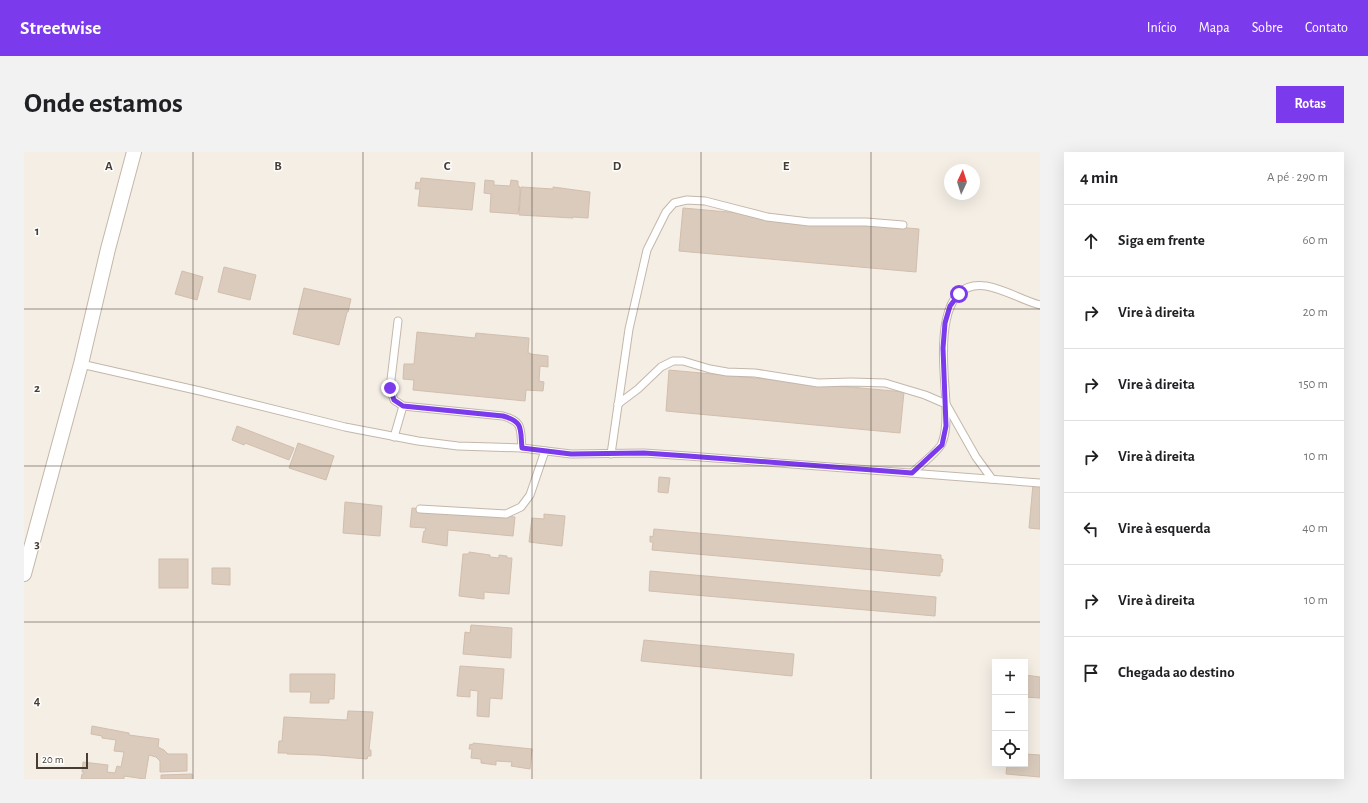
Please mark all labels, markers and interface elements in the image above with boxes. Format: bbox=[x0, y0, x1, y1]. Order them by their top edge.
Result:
text: Streetwise bbox=[20, 19, 101, 38]
text: Início bbox=[1147, 21, 1177, 35]
text: Mapa bbox=[1199, 21, 1230, 35]
text: Sobre bbox=[1252, 21, 1283, 35]
text: Contato bbox=[1305, 21, 1348, 35]
button: Rotas bbox=[1276, 86, 1344, 123]
text: Onde estamos bbox=[24, 90, 183, 118]
text: A bbox=[105, 160, 113, 173]
text: B bbox=[274, 160, 282, 173]
text: C bbox=[444, 160, 451, 173]
text: D bbox=[613, 160, 622, 173]
text: E bbox=[783, 160, 790, 173]
north arrow bbox=[944, 164, 980, 200]
text: 4 min bbox=[1080, 169, 1118, 186]
text: A pé · 290 m bbox=[1267, 171, 1328, 184]
text: 1 bbox=[35, 225, 39, 238]
icon: ahead bbox=[1080, 230, 1102, 252]
text: Siga em frente bbox=[1118, 233, 1205, 248]
text: 60 m bbox=[1302, 234, 1328, 247]
route start bbox=[950, 285, 968, 303]
icon: right bbox=[1080, 302, 1102, 324]
text: Vire à direita bbox=[1118, 305, 1195, 320]
text: 20 m bbox=[1303, 306, 1328, 319]
icon: right bbox=[1080, 374, 1102, 396]
text: Vire à direita bbox=[1118, 377, 1195, 392]
text: 150 m bbox=[1299, 378, 1328, 391]
route end bbox=[381, 379, 399, 397]
text: 2 bbox=[34, 382, 40, 395]
icon: right bbox=[1080, 446, 1102, 468]
text: Vire à direita bbox=[1118, 449, 1195, 464]
text: 10 m bbox=[1304, 450, 1328, 463]
icon: left bbox=[1080, 518, 1102, 540]
text: Vire à esquerda bbox=[1118, 521, 1211, 536]
text: 40 m bbox=[1302, 522, 1328, 535]
text: 3 bbox=[34, 538, 40, 551]
icon: right bbox=[1080, 590, 1102, 612]
text: Vire à direita bbox=[1118, 593, 1195, 608]
text: 10 m bbox=[1304, 594, 1328, 607]
map controls bbox=[992, 659, 1028, 767]
button: + bbox=[992, 659, 1028, 695]
icon: arrive bbox=[1080, 662, 1102, 684]
text: Chegada ao destino bbox=[1118, 665, 1235, 680]
text: 4 bbox=[34, 695, 41, 708]
button: − bbox=[992, 695, 1028, 731]
button: locate bbox=[992, 731, 1028, 767]
scale bar bbox=[36, 751, 88, 770]
text: 20 m bbox=[42, 754, 63, 765]

